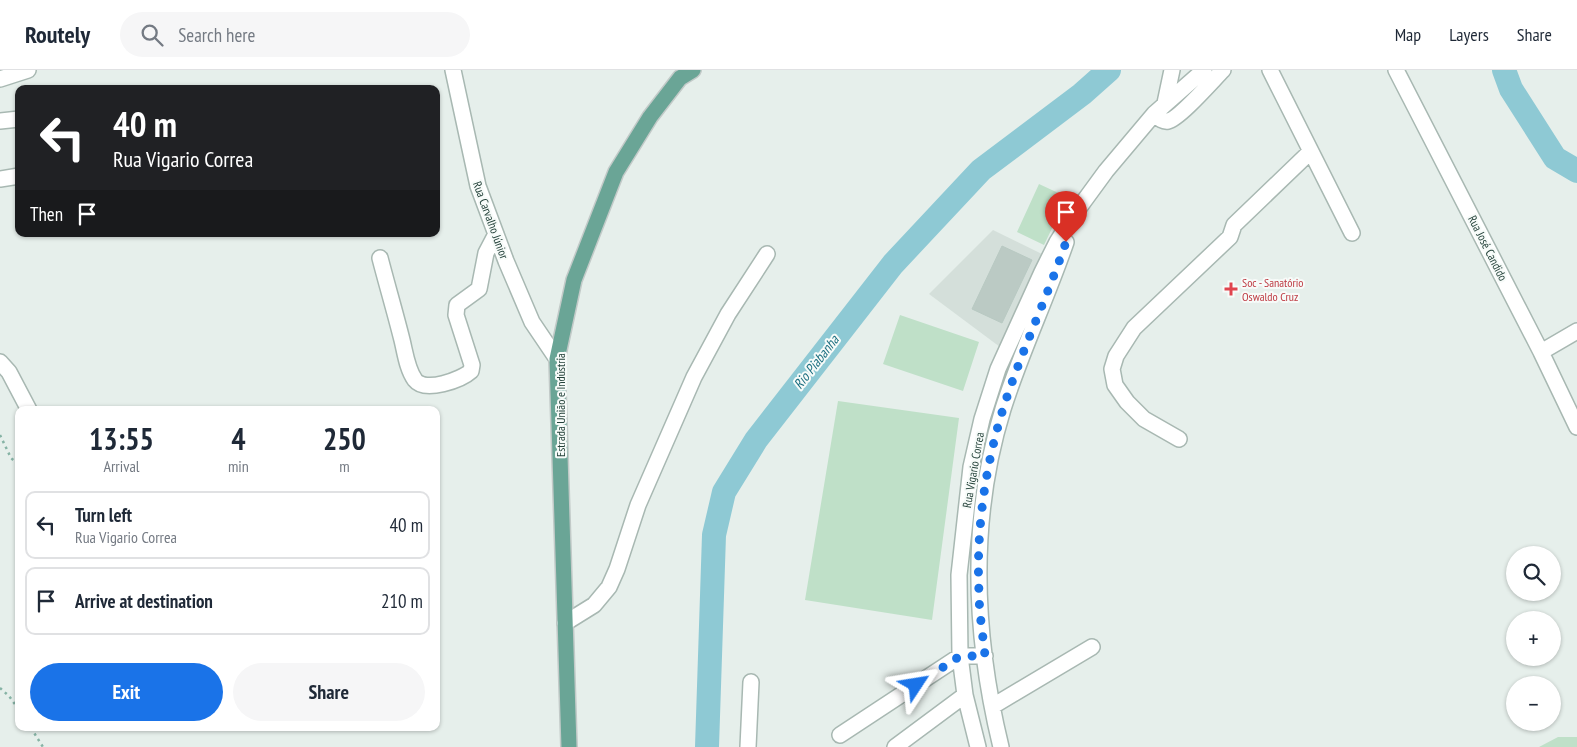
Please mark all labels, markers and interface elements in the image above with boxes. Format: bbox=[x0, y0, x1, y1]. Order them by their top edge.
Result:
search box bbox=[120, 12, 470, 57]
text: Routely bbox=[25, 19, 90, 50]
icon: search bbox=[138, 21, 166, 49]
text: Search here bbox=[178, 23, 255, 47]
text: Map bbox=[1395, 23, 1421, 46]
text: Layers bbox=[1449, 23, 1489, 46]
text: Share bbox=[1517, 23, 1552, 46]
text: 40 m bbox=[113, 101, 177, 147]
icon: left bbox=[30, 105, 95, 170]
text: Rua Vigario Correa bbox=[113, 145, 253, 173]
street label: Rua Carvalho Júnior bbox=[470, 179, 512, 261]
pin bbox=[1045, 191, 1087, 242]
icon: arrive bbox=[1052, 198, 1080, 226]
icon: arrive bbox=[73, 200, 101, 228]
text: Then bbox=[30, 202, 63, 226]
street label: Rua José Candido bbox=[1465, 213, 1511, 283]
place label: Soc - Sanatório Oswaldo Cruz bbox=[1242, 275, 1304, 304]
marker: Soc - Sanatório Oswaldo Cruz bbox=[1224, 282, 1238, 296]
water label: Rio Piabanha bbox=[789, 330, 843, 392]
street label: Estrada União e Indústria bbox=[553, 353, 568, 457]
text: 13:55 bbox=[89, 419, 154, 458]
text: 4 bbox=[231, 419, 246, 458]
text: 250 bbox=[323, 419, 366, 458]
street label: Rua Vigario Correa bbox=[959, 431, 987, 509]
text: Arrival bbox=[103, 456, 140, 476]
text: min bbox=[228, 456, 249, 476]
text: m bbox=[339, 456, 350, 476]
text: Turn left bbox=[75, 503, 132, 527]
icon: left bbox=[32, 511, 60, 539]
text: 40 m bbox=[390, 513, 423, 537]
text: Rua Vigario Correa bbox=[75, 527, 177, 547]
map controls bbox=[1506, 546, 1561, 731]
button: search bbox=[1506, 546, 1561, 601]
icon: arrive bbox=[32, 587, 60, 615]
text: Arrive at destination bbox=[75, 589, 213, 613]
text: 210 m bbox=[381, 589, 423, 613]
button: + bbox=[1506, 611, 1561, 666]
position arrow bbox=[889, 658, 941, 710]
button: Exit bbox=[30, 663, 223, 721]
button: Share bbox=[233, 663, 425, 721]
button: − bbox=[1506, 676, 1561, 731]

